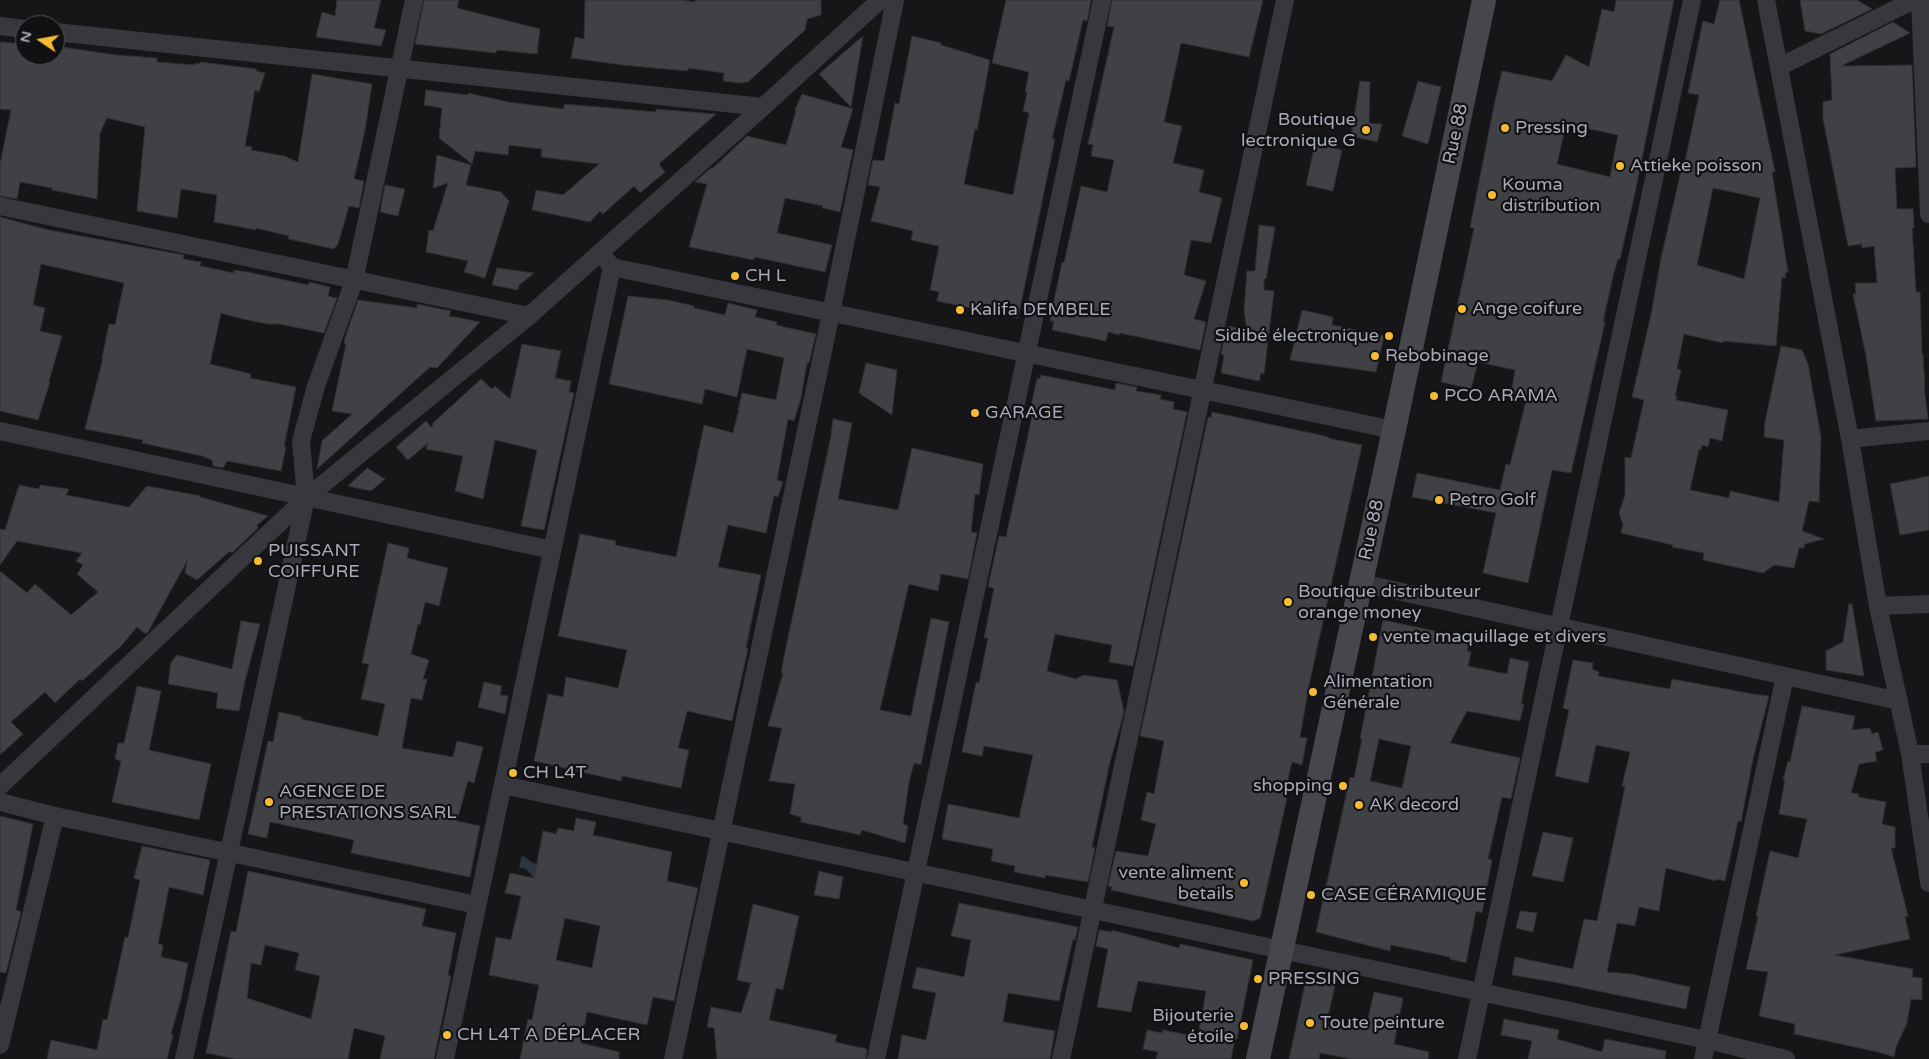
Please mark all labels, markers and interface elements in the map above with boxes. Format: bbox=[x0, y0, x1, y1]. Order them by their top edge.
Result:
north arrow bbox=[15, 15, 65, 65]
text: N bbox=[16, 30, 35, 44]
street label: Rue 88 bbox=[1439, 102, 1473, 166]
place label: Boutique lectronique G bbox=[1241, 109, 1356, 152]
place label: Pressing bbox=[1515, 117, 1588, 139]
marker: Pressing bbox=[1499, 122, 1511, 134]
marker: Boutique lectronique G bbox=[1360, 124, 1372, 136]
place label: Attieke poisson bbox=[1630, 155, 1762, 177]
marker: Attieke poisson bbox=[1614, 160, 1626, 172]
place label: Kouma distribution bbox=[1502, 174, 1600, 216]
marker: Kouma distribution bbox=[1486, 189, 1498, 201]
place label: CH L bbox=[745, 265, 786, 287]
marker: CH L bbox=[729, 270, 741, 282]
place label: Ange coifure bbox=[1472, 298, 1582, 320]
place label: Kalifa DEMBELE bbox=[970, 299, 1111, 321]
marker: Ange coifure bbox=[1456, 303, 1468, 315]
marker: Kalifa DEMBELE bbox=[954, 304, 966, 316]
place label: Sidibé électronique bbox=[1215, 325, 1379, 347]
marker: Sidibé électronique bbox=[1383, 330, 1395, 342]
place label: Rebobinage bbox=[1385, 345, 1489, 367]
marker: Rebobinage bbox=[1369, 350, 1381, 362]
place label: PCO ARAMA bbox=[1444, 385, 1558, 407]
marker: PCO ARAMA bbox=[1428, 390, 1440, 402]
place label: GARAGE bbox=[985, 402, 1063, 424]
marker: GARAGE bbox=[969, 407, 981, 419]
place label: Petro Golf bbox=[1449, 489, 1536, 511]
marker: Petro Golf bbox=[1433, 494, 1445, 506]
street label: Rue 88 bbox=[1355, 498, 1389, 562]
place label: PUISSANT COIFFURE bbox=[268, 540, 360, 582]
marker: PUISSANT COIFFURE bbox=[252, 555, 264, 567]
place label: Boutique distributeur orange money bbox=[1298, 581, 1481, 624]
marker: Boutique distributeur orange money bbox=[1282, 596, 1294, 608]
place label: vente maquillage et divers bbox=[1383, 626, 1606, 648]
marker: vente maquillage et divers bbox=[1367, 631, 1379, 643]
place label: Alimentation Générale bbox=[1323, 671, 1433, 714]
marker: Alimentation Générale bbox=[1307, 686, 1319, 698]
place label: CH L4T bbox=[523, 762, 586, 784]
marker: CH L4T bbox=[507, 767, 519, 779]
place label: shopping bbox=[1253, 775, 1333, 797]
marker: shopping bbox=[1337, 780, 1349, 792]
place label: AGENCE DE PRESTATIONS SARL bbox=[279, 781, 457, 824]
place label: AK decord bbox=[1369, 794, 1459, 816]
marker: AGENCE DE PRESTATIONS SARL bbox=[263, 796, 275, 808]
marker: AK decord bbox=[1353, 799, 1365, 811]
place label: vente aliment betails bbox=[1119, 862, 1234, 904]
marker: vente aliment betails bbox=[1238, 877, 1250, 889]
place label: CASE CÉRAMIQUE bbox=[1321, 884, 1487, 906]
marker: CASE CÉRAMIQUE bbox=[1305, 889, 1317, 901]
place label: PRESSING bbox=[1268, 968, 1360, 990]
marker: PRESSING bbox=[1252, 973, 1264, 985]
place label: Bijouterie étoile bbox=[1152, 1005, 1234, 1048]
place label: Toute peinture bbox=[1320, 1012, 1445, 1034]
marker: Toute peinture bbox=[1304, 1017, 1316, 1029]
marker: Bijouterie étoile bbox=[1238, 1020, 1250, 1032]
place label: CH L4T A DÉPLACER bbox=[457, 1024, 640, 1046]
marker: CH L4T A DÉPLACER bbox=[441, 1029, 453, 1041]

